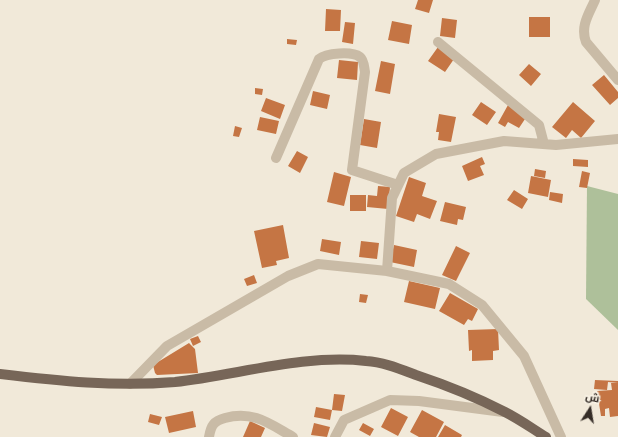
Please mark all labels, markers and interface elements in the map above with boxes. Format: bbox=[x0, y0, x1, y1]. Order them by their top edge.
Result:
north arrow bbox=[570, 389, 610, 429]
text: ش bbox=[584, 390, 601, 405]

